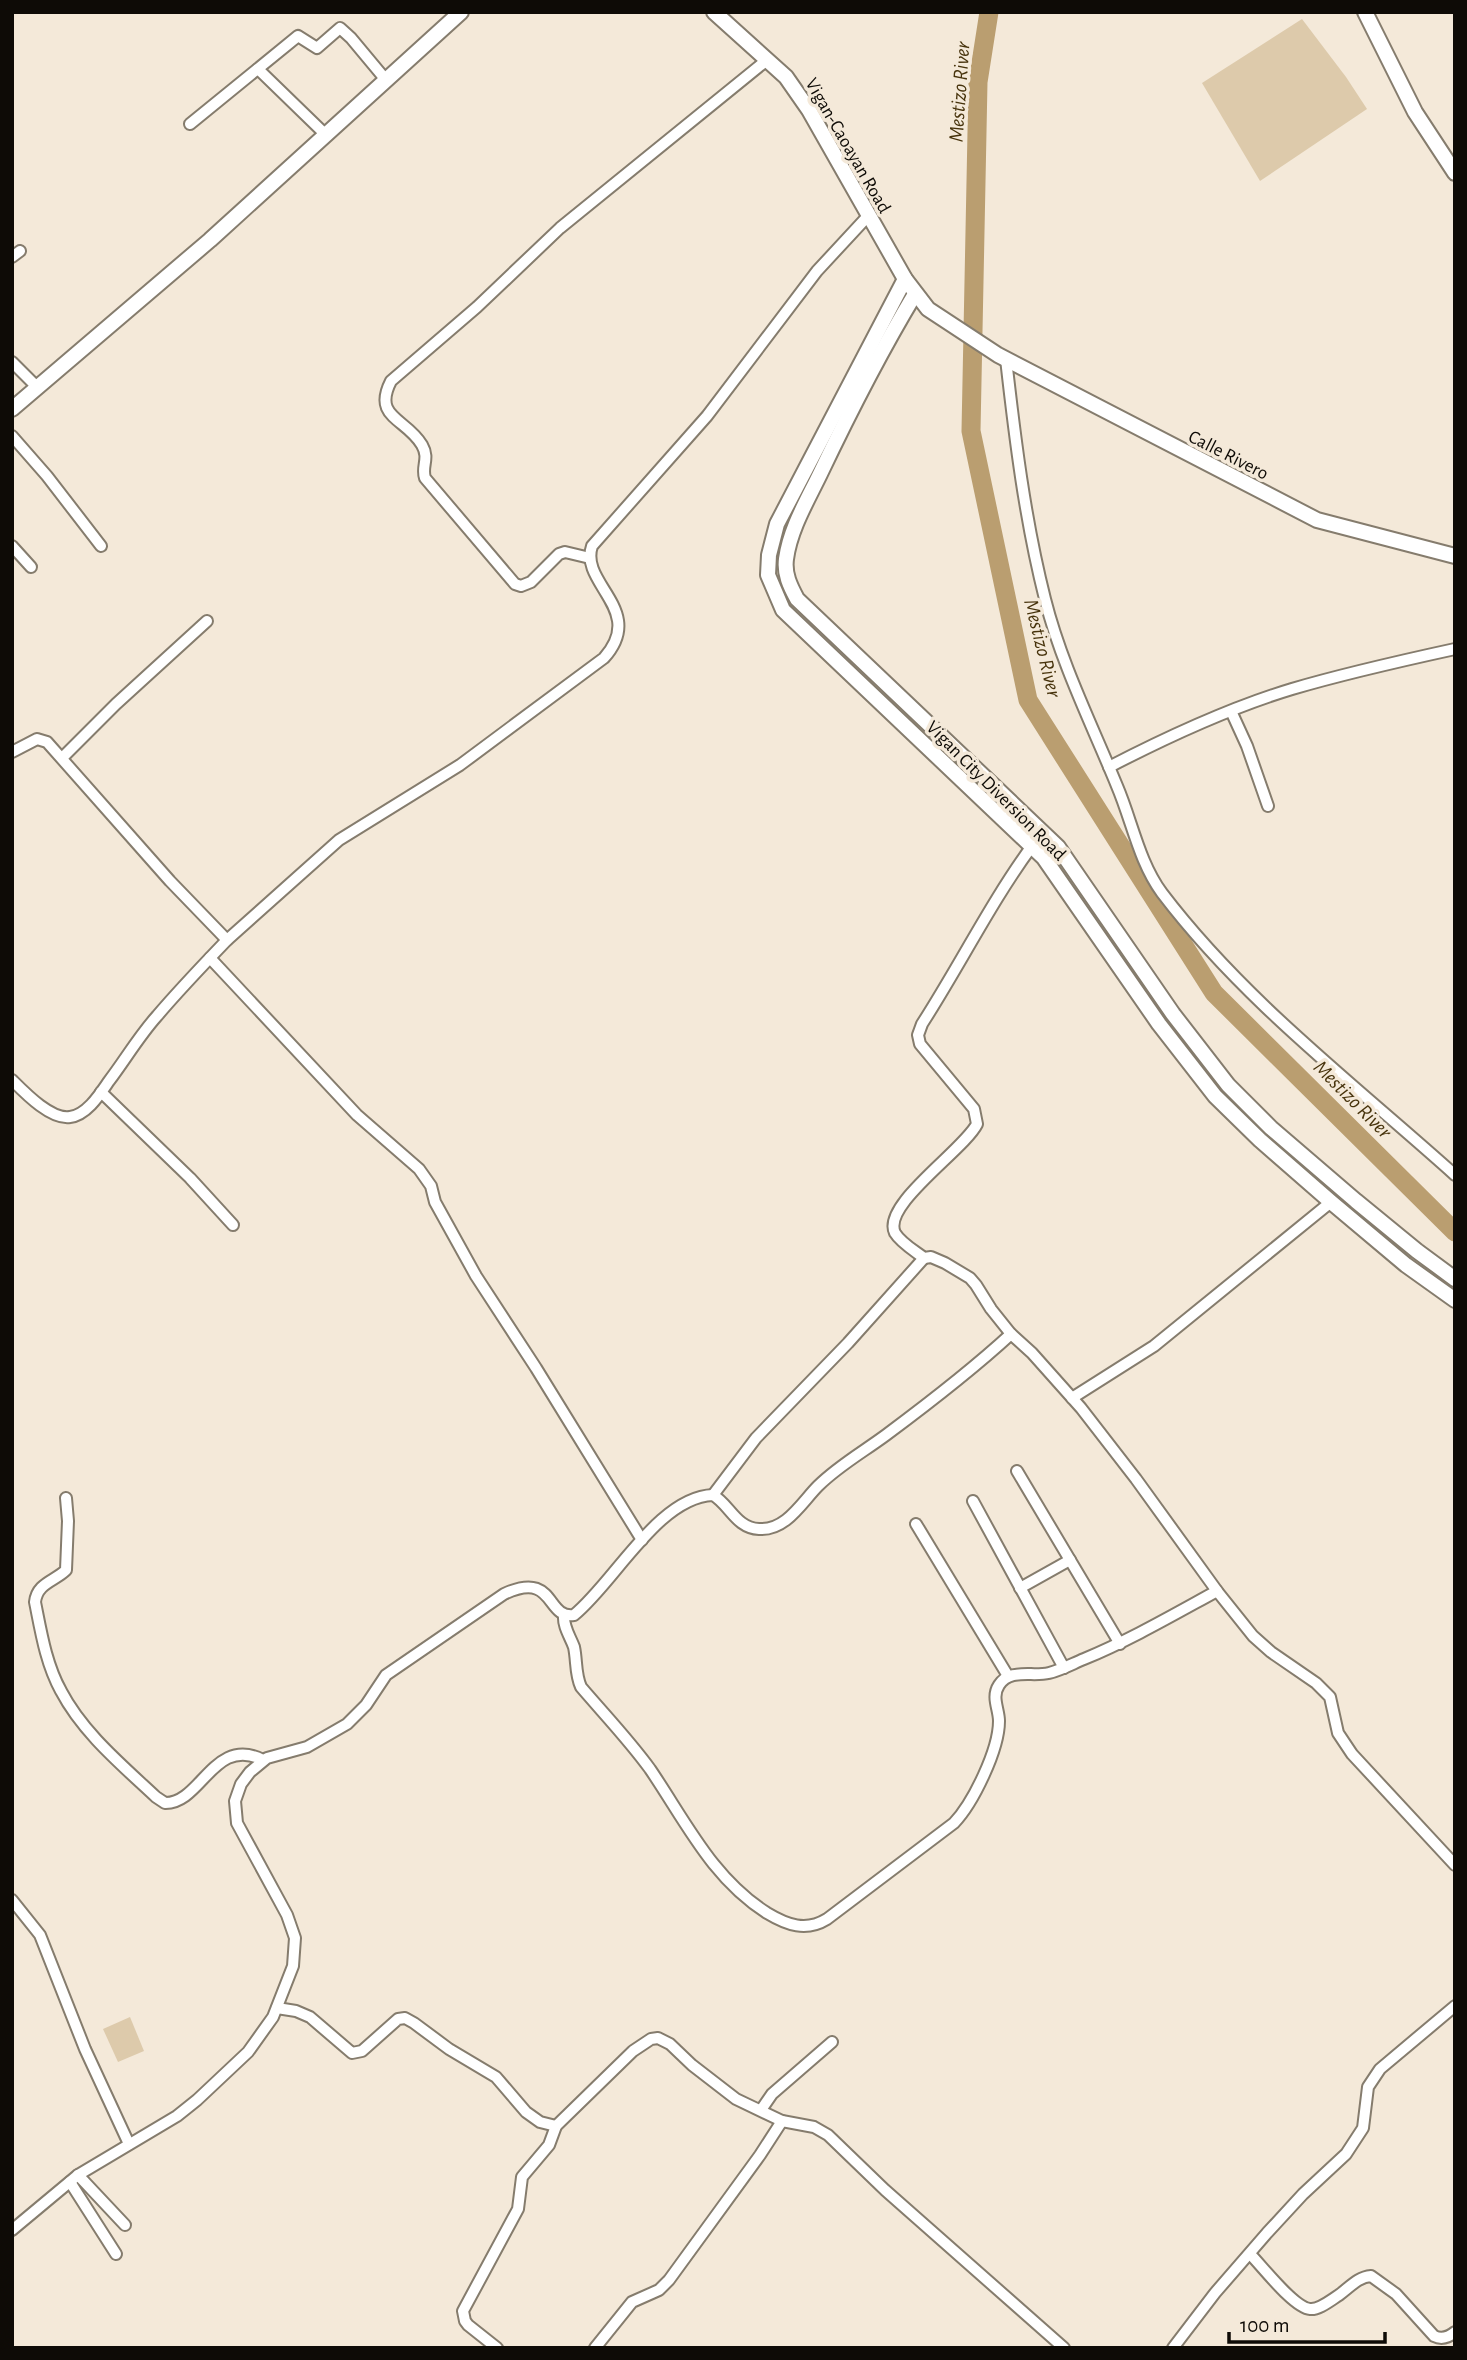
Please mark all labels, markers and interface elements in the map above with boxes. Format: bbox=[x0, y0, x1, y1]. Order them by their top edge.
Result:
water label: Mestizo River bbox=[946, 40, 974, 143]
street label: Vigan-Caoayan Road bbox=[801, 75, 894, 217]
street label: Calle Rivero bbox=[1185, 427, 1271, 484]
water label: Mestizo River bbox=[1020, 597, 1065, 701]
street label: Vigan City Diversion Road bbox=[923, 718, 1069, 865]
water label: Mestizo River bbox=[1310, 1056, 1396, 1143]
scale bar bbox=[1229, 2300, 1385, 2344]
text: 100 m bbox=[1240, 2315, 1290, 2336]

